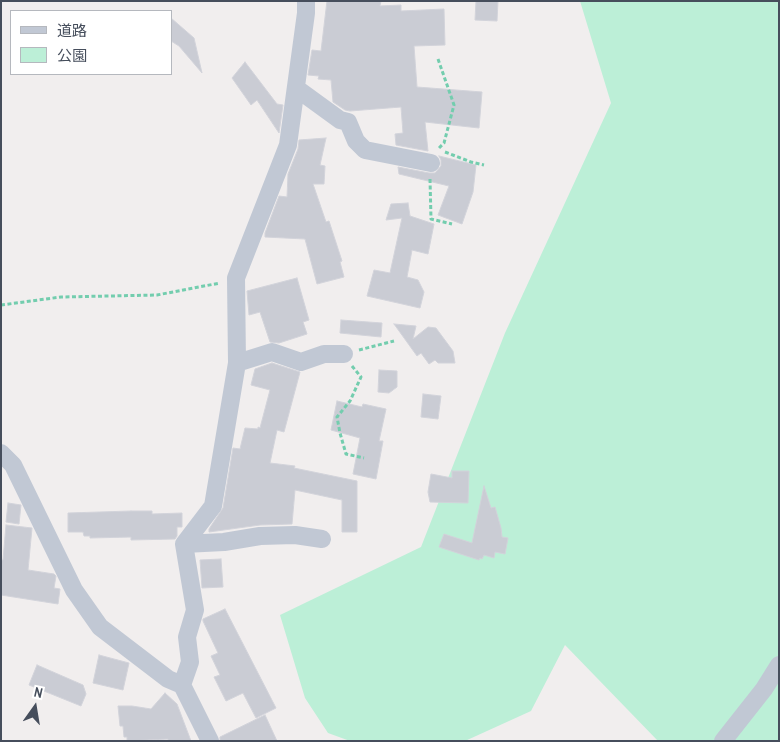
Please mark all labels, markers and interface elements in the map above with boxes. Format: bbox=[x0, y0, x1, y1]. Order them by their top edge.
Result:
legend bbox=[10, 10, 172, 75]
text: 道路 bbox=[57, 20, 87, 41]
text: 公園 bbox=[57, 45, 87, 66]
north arrow bbox=[10, 682, 60, 732]
text: N bbox=[32, 683, 44, 702]

